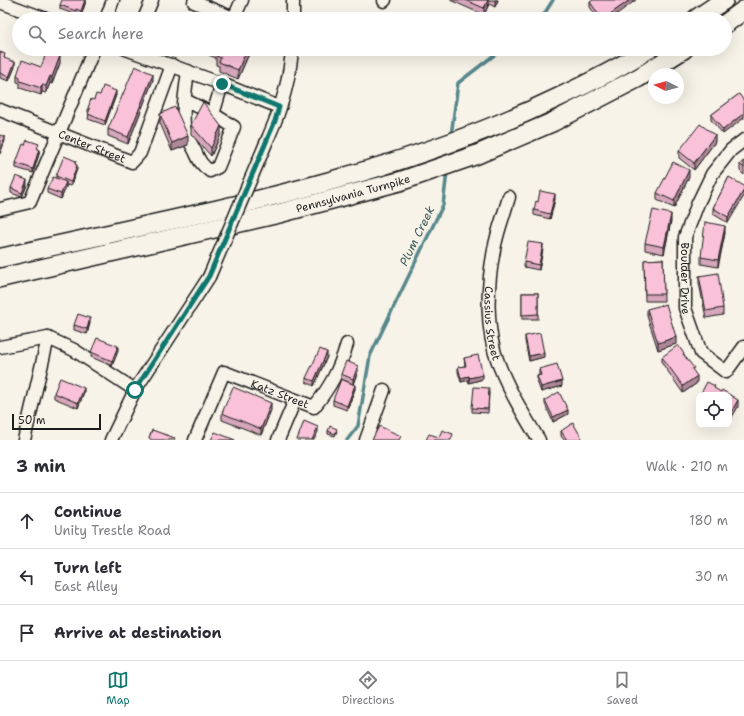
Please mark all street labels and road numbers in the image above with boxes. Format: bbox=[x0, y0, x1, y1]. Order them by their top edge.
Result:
street label: Center Street bbox=[56, 127, 128, 167]
street label: Pennsylvania Turnpike bbox=[294, 171, 412, 217]
street label: Boulder Drive bbox=[677, 243, 694, 317]
street label: Cassius Street bbox=[481, 286, 504, 363]
street label: Katz Street bbox=[249, 376, 311, 412]

